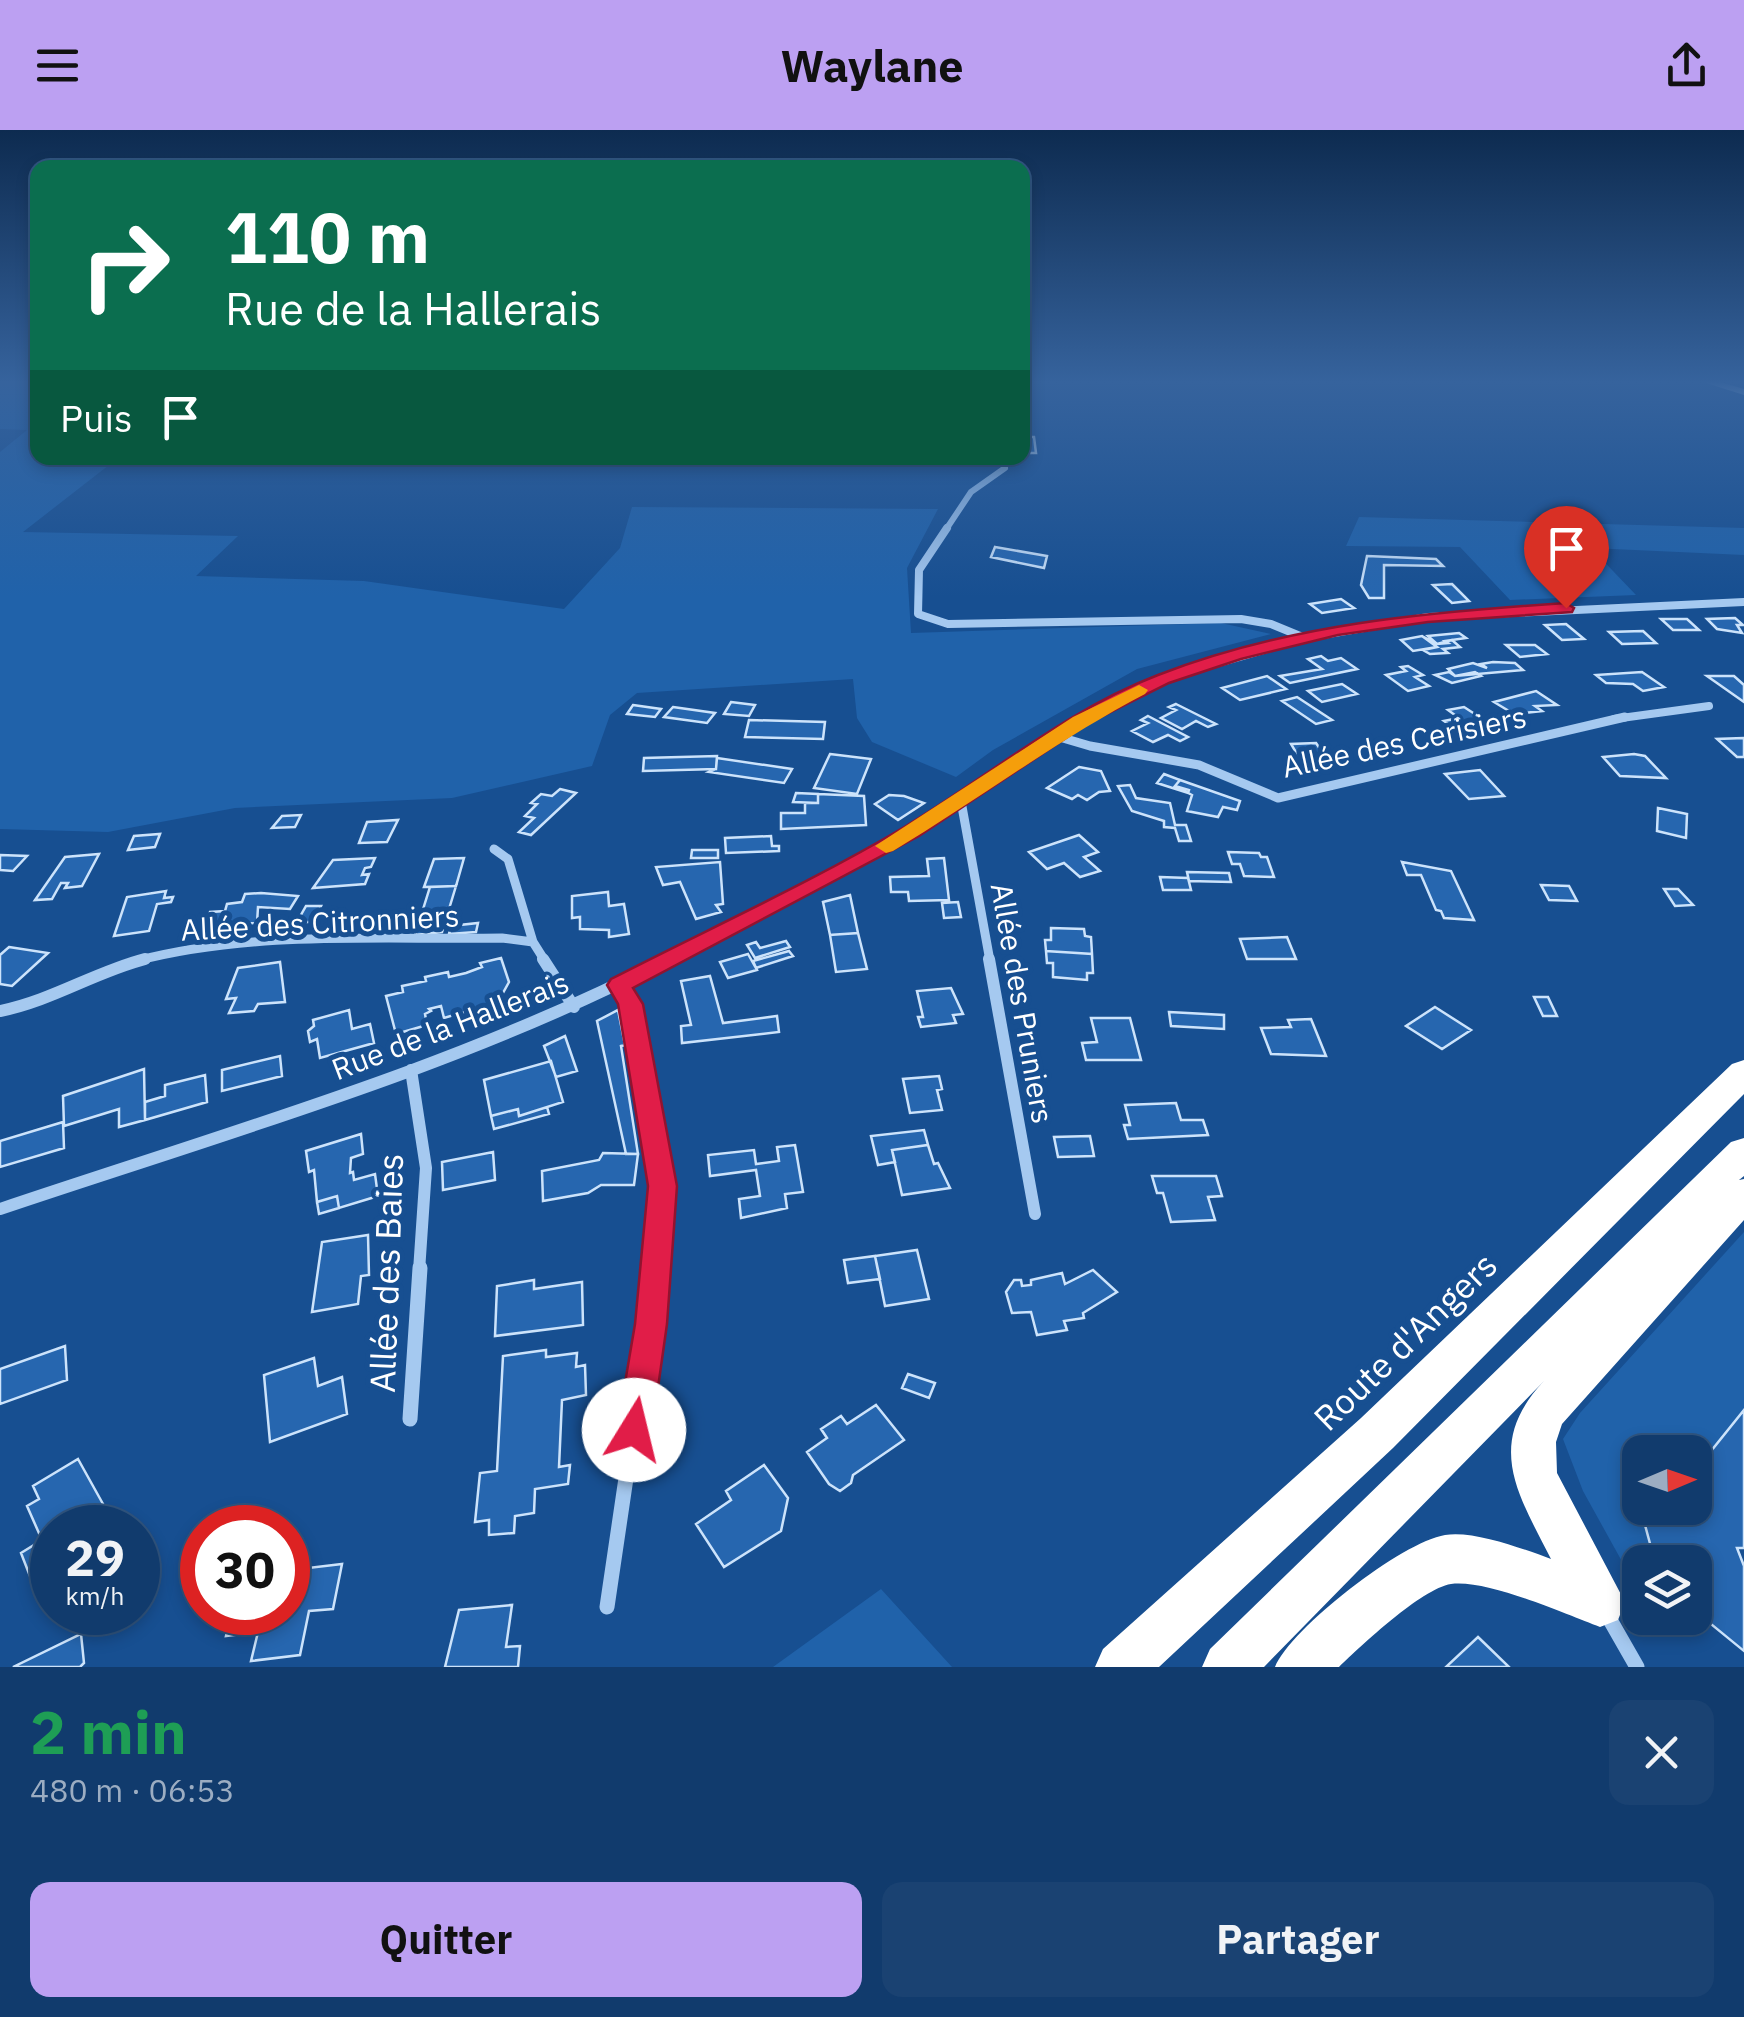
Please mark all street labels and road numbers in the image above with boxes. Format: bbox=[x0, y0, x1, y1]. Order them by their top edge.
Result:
street label: Allée des Cerisiers bbox=[1278, 696, 1530, 786]
street label: Allée des Pruniers bbox=[983, 880, 1063, 1126]
street label: Allée des Citronniers bbox=[180, 895, 460, 949]
street label: Rue de la Hallerais bbox=[326, 962, 574, 1088]
street label: Allée des Baies bbox=[359, 1153, 413, 1393]
street label: Route d'Angers bbox=[1304, 1242, 1506, 1440]

